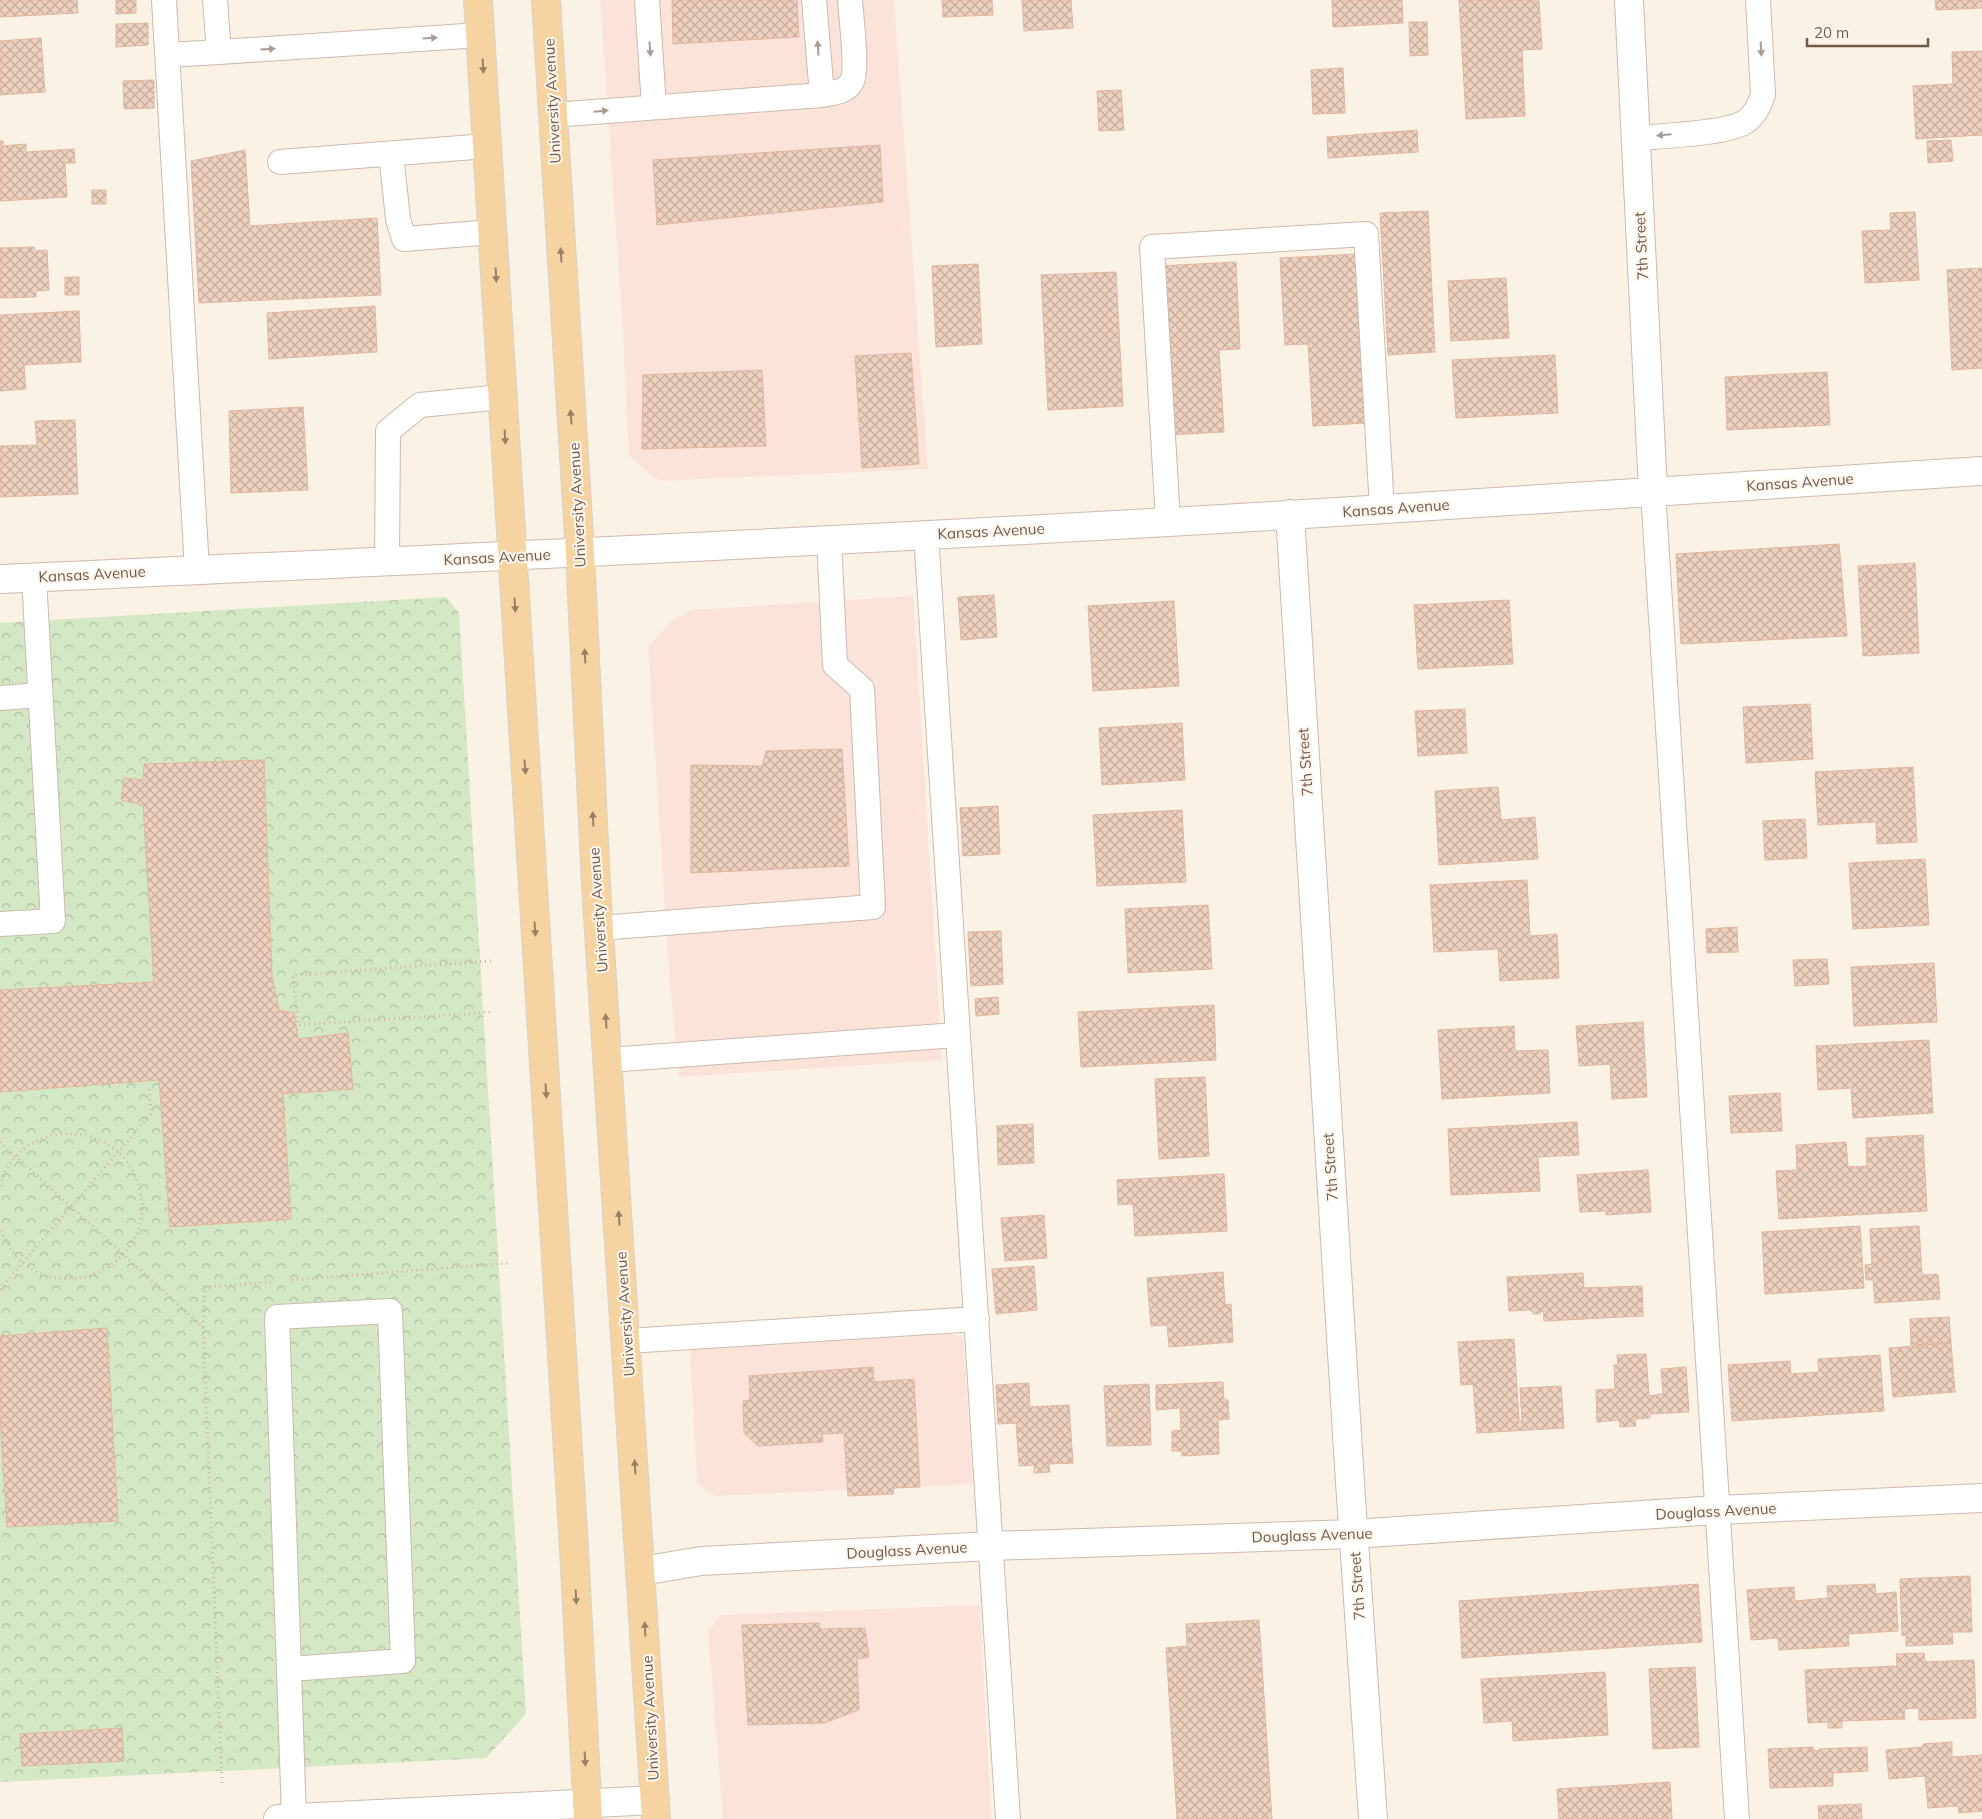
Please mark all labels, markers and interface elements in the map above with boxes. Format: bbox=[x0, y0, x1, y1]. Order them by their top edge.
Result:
scale bar bbox=[1807, 15, 1928, 47]
text: 20 m bbox=[1814, 23, 1849, 42]
one-way arrow bbox=[422, 34, 438, 42]
street label: University Avenue bbox=[539, 38, 565, 164]
one-way arrow bbox=[814, 39, 822, 55]
one-way arrow bbox=[646, 41, 654, 57]
one-way arrow bbox=[1758, 41, 1766, 57]
one-way arrow bbox=[260, 44, 276, 52]
one-way arrow bbox=[479, 58, 487, 74]
one-way arrow bbox=[593, 107, 609, 115]
one-way arrow bbox=[1656, 131, 1672, 139]
street label: 7th Street bbox=[1630, 211, 1652, 281]
one-way arrow bbox=[557, 247, 565, 263]
one-way arrow bbox=[492, 268, 500, 284]
one-way arrow bbox=[567, 409, 575, 425]
one-way arrow bbox=[501, 430, 509, 446]
street label: University Avenue bbox=[564, 442, 590, 568]
street label: Kansas Avenue bbox=[1746, 469, 1854, 495]
street label: Kansas Avenue bbox=[1342, 495, 1450, 521]
street label: Kansas Avenue bbox=[937, 519, 1045, 543]
street label: Kansas Avenue bbox=[443, 545, 551, 569]
street label: Kansas Avenue bbox=[38, 562, 146, 586]
one-way arrow bbox=[512, 597, 520, 613]
one-way arrow bbox=[581, 648, 589, 664]
street label: 7th Street bbox=[1293, 727, 1317, 797]
one-way arrow bbox=[522, 759, 530, 775]
one-way arrow bbox=[589, 810, 597, 826]
street label: University Avenue bbox=[584, 847, 612, 973]
one-way arrow bbox=[532, 921, 540, 937]
one-way arrow bbox=[601, 1012, 609, 1028]
one-way arrow bbox=[542, 1083, 550, 1099]
street label: 7th Street bbox=[1318, 1132, 1342, 1202]
one-way arrow bbox=[614, 1209, 622, 1225]
street label: University Avenue bbox=[611, 1251, 639, 1377]
one-way arrow bbox=[631, 1459, 639, 1475]
street label: Douglass Avenue bbox=[1655, 1498, 1777, 1524]
street label: Douglass Avenue bbox=[1251, 1523, 1373, 1547]
street label: Douglass Avenue bbox=[846, 1537, 968, 1563]
street label: 7th Street bbox=[1345, 1551, 1369, 1621]
one-way arrow bbox=[573, 1589, 581, 1605]
one-way arrow bbox=[640, 1621, 648, 1637]
street label: University Avenue bbox=[637, 1655, 663, 1781]
one-way arrow bbox=[581, 1751, 589, 1767]

